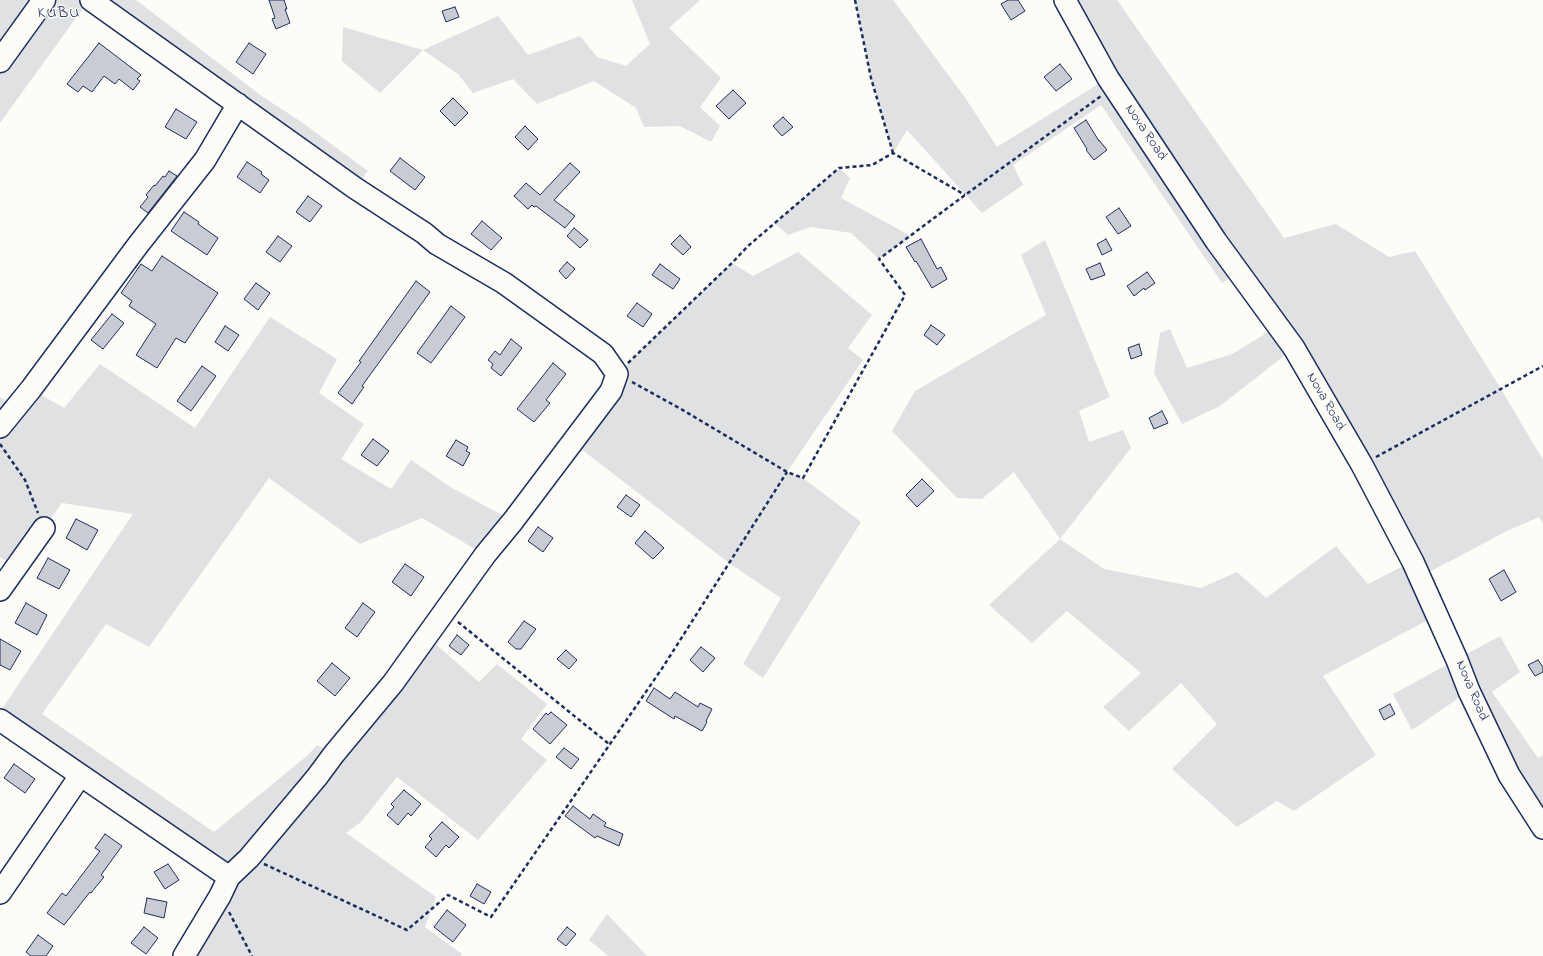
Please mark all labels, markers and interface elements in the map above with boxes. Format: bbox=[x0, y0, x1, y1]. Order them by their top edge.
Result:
district label: KUBU bbox=[38, 4, 80, 24]
street label: Nova Road bbox=[1120, 102, 1170, 164]
street label: Nova Road bbox=[1302, 370, 1348, 434]
street label: Nova Road bbox=[1451, 658, 1491, 724]

